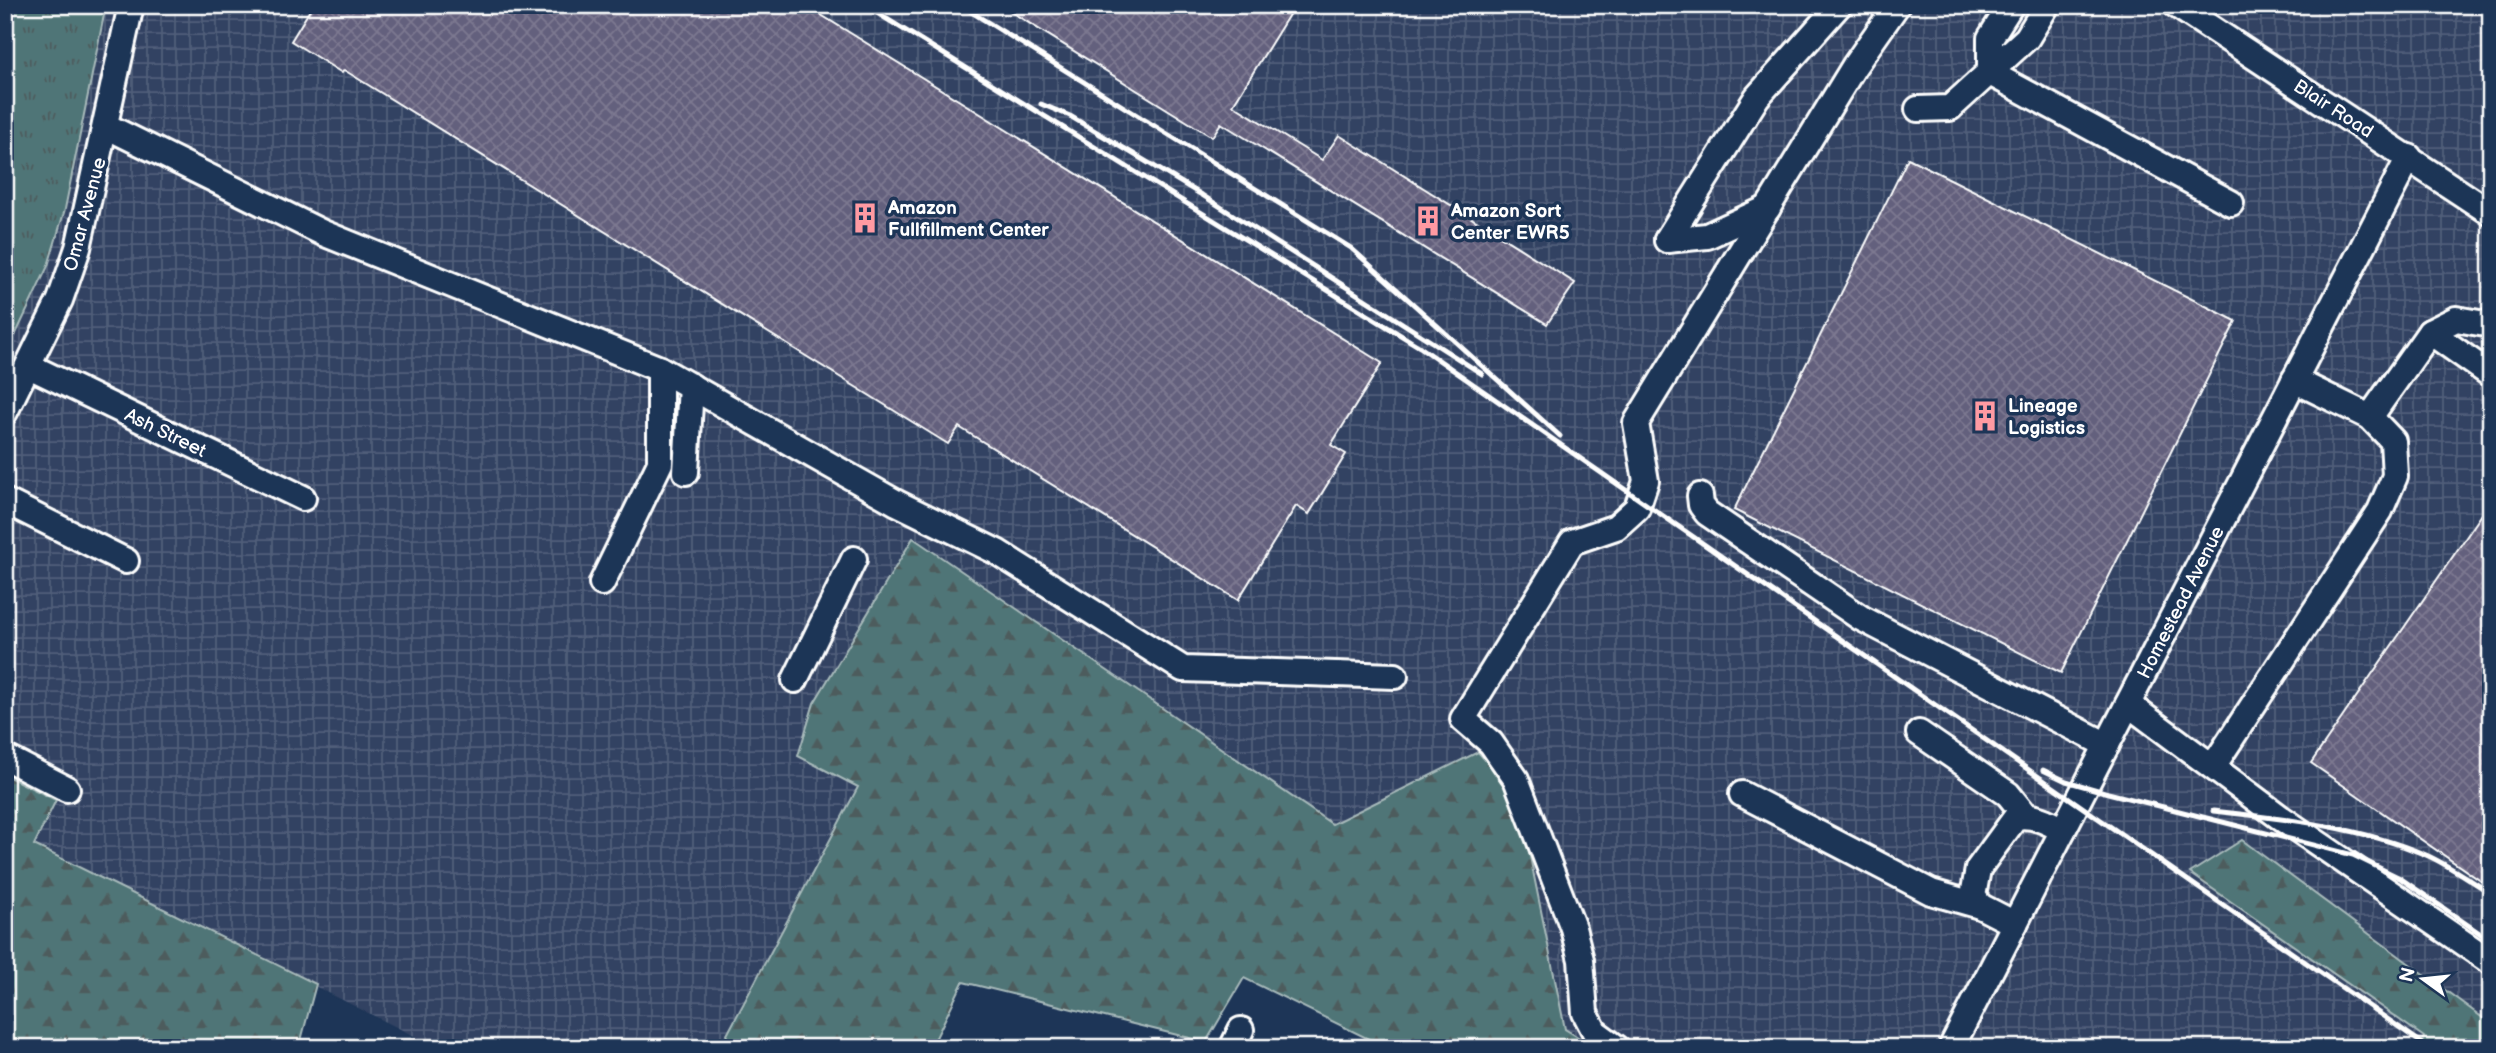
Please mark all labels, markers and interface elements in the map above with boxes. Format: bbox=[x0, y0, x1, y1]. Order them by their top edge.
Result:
street label: Blair Road bbox=[2289, 75, 2377, 143]
street label: Omar Avenue bbox=[59, 155, 112, 274]
place label: Amazon Fullfillment Center bbox=[887, 197, 1049, 242]
place label: Amazon Sort Center EWR5 bbox=[1450, 200, 1570, 245]
building icon: Amazon Fullfillment Center bbox=[848, 201, 882, 235]
building icon: Amazon Sort Center EWR5 bbox=[1411, 204, 1445, 238]
place label: Lineage Logistics bbox=[2008, 395, 2085, 440]
building icon: Lineage Logistics bbox=[1968, 399, 2002, 433]
street label: Ash Street bbox=[121, 404, 210, 463]
street label: Homestead Avenue bbox=[2133, 523, 2230, 683]
north arrow bbox=[2388, 944, 2458, 1014]
text: N bbox=[2395, 965, 2421, 985]

